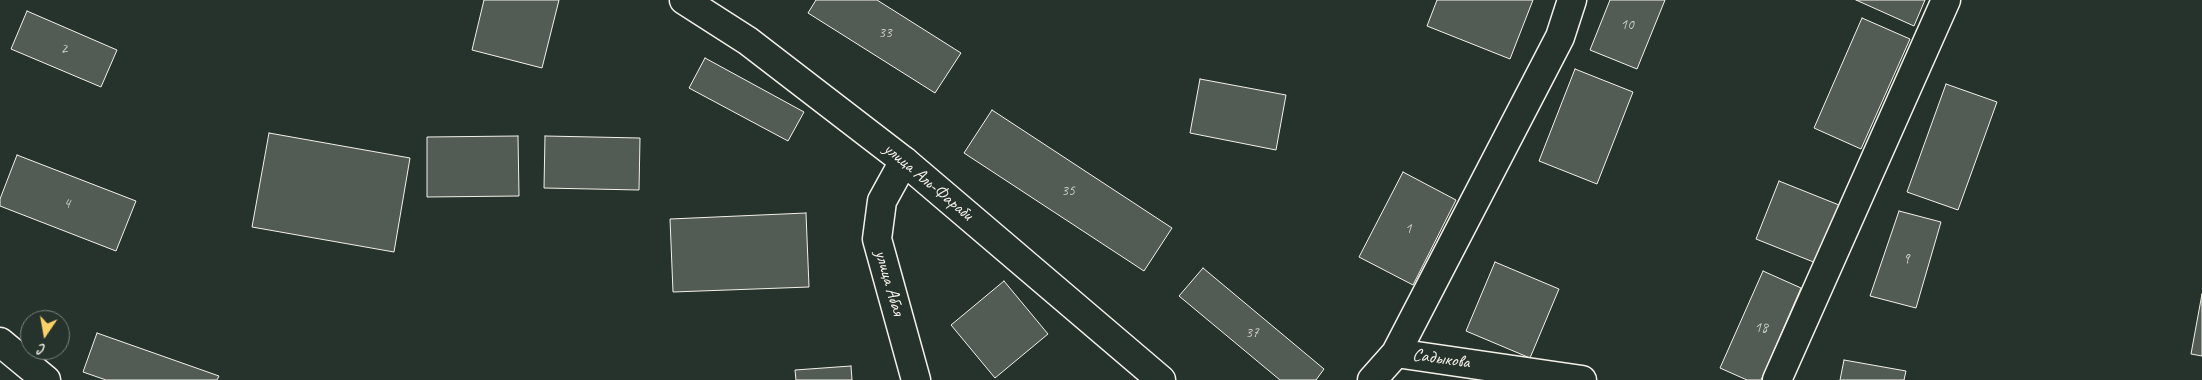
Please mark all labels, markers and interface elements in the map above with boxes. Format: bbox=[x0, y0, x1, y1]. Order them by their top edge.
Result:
house number: 10 bbox=[1620, 16, 1634, 34]
house number: 33 bbox=[878, 24, 892, 42]
house number: 2 bbox=[61, 40, 67, 58]
street label: улица Аль-Фараби bbox=[879, 138, 977, 226]
house number: 35 bbox=[1061, 182, 1075, 200]
house number: 4 bbox=[64, 195, 70, 213]
house number: 1 bbox=[1405, 220, 1411, 238]
street label: улица Абая bbox=[869, 248, 909, 318]
house number: 9 bbox=[1903, 250, 1909, 268]
north arrow bbox=[20, 310, 70, 360]
house number: 18 bbox=[1754, 319, 1768, 337]
house number: 37 bbox=[1245, 324, 1259, 342]
text: С bbox=[37, 340, 47, 358]
street label: Садыкова bbox=[1411, 344, 1471, 374]

